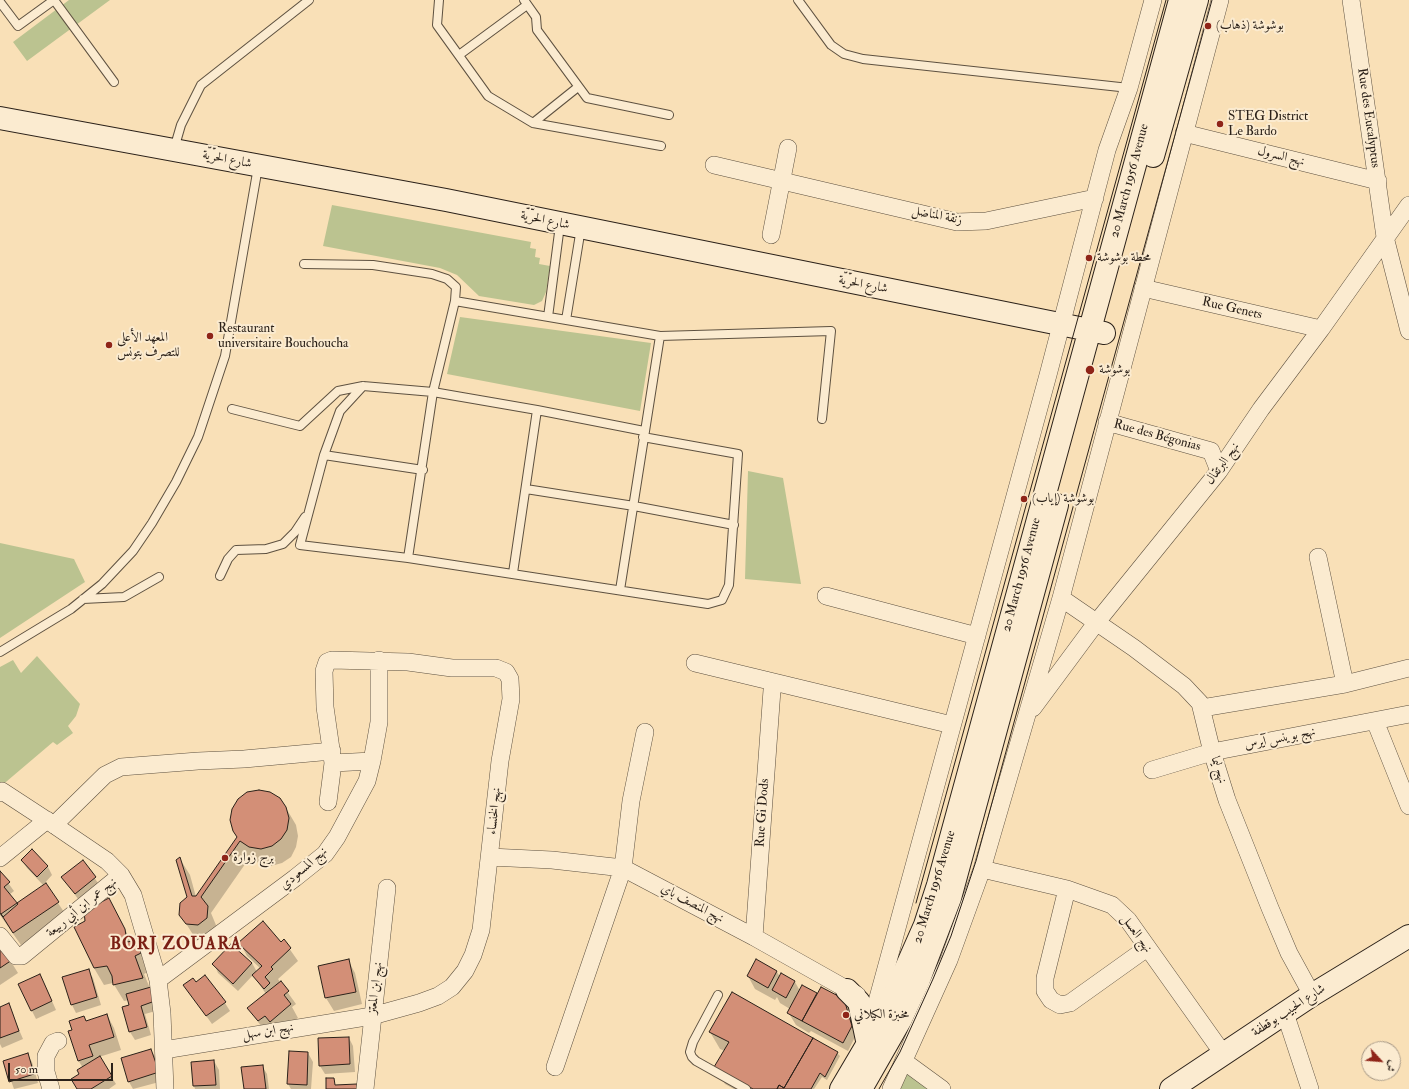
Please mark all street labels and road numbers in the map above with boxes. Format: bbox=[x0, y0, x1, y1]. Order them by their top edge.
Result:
street label: Rue des Eucalyptus bbox=[1353, 67, 1383, 169]
street label: 20 March 1956 Avenue bbox=[1107, 122, 1153, 240]
street label: نهج السرول bbox=[1256, 144, 1306, 170]
street label: شارع الحرّيّة bbox=[201, 148, 253, 172]
street label: زنقة المناضل bbox=[910, 203, 964, 229]
street label: شارع الحرّيّة bbox=[519, 208, 571, 234]
street label: شارع الحرّيّة bbox=[837, 273, 889, 297]
street label: Rue Genets bbox=[1200, 295, 1264, 323]
street label: Rue des Bégonias bbox=[1112, 417, 1202, 455]
street label: نهج البرتقال bbox=[1202, 440, 1244, 488]
street label: 20 March 1956 Avenue bbox=[999, 516, 1045, 634]
street label: نهج بوينس آيرس bbox=[1243, 724, 1317, 754]
street label: نهج ليما bbox=[1207, 755, 1229, 785]
street label: Rue Gi Dods bbox=[753, 778, 773, 848]
street label: نهج الخنساء bbox=[485, 787, 505, 835]
street label: 20 March 1956 Avenue bbox=[910, 829, 960, 945]
street label: نهج المسعودي bbox=[277, 844, 331, 894]
street label: نهج عمر ابن أبي ربيعة bbox=[44, 875, 120, 941]
street label: نهج المنصف باي bbox=[658, 881, 726, 927]
street label: نهج العسل bbox=[1117, 912, 1155, 956]
street label: نهج ابن المعتز bbox=[365, 961, 387, 1015]
street label: شارع الحبيب بوقطفة bbox=[1249, 981, 1329, 1041]
street label: نهج ابن سهل bbox=[241, 1020, 295, 1044]

